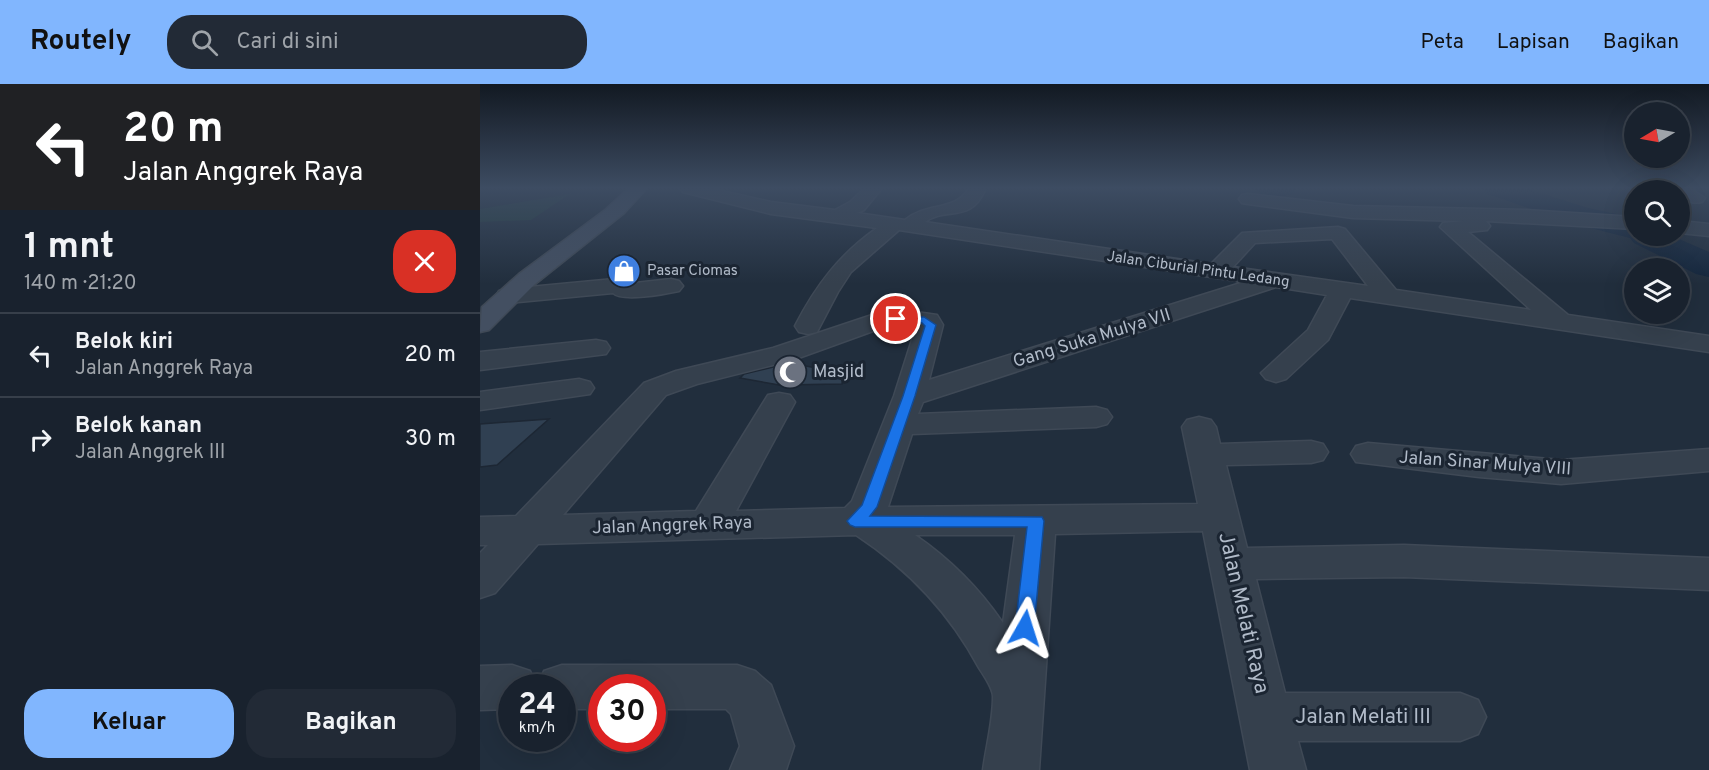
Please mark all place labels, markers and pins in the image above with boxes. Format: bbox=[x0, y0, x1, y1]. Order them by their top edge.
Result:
shop icon: Pasar Ciomas bbox=[606, 253, 642, 289]
place label: Pasar Ciomas bbox=[647, 262, 738, 281]
pin bbox=[870, 293, 921, 344]
mosque icon: Masjid bbox=[772, 354, 808, 390]
place label: Masjid bbox=[813, 361, 864, 384]

